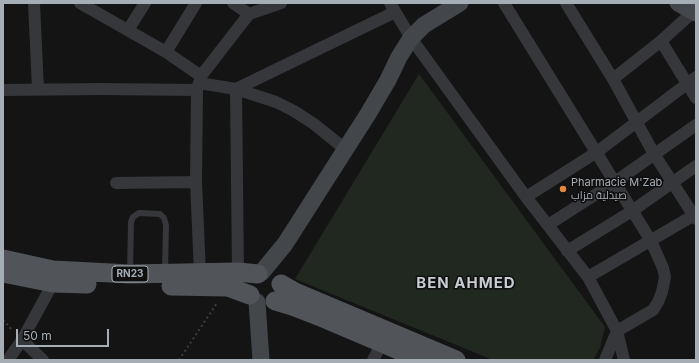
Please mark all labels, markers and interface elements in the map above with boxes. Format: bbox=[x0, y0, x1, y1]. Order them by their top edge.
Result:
place label: Pharmacie M'Zab صيدلية مزاب bbox=[571, 176, 662, 202]
marker: Pharmacie M'Zab صيدلية مزاب bbox=[558, 184, 568, 194]
road number: RN23 bbox=[112, 266, 148, 282]
district label: BEN AHMED bbox=[416, 274, 516, 292]
scale bar bbox=[18, 321, 111, 347]
text: 50 m bbox=[23, 328, 52, 343]

